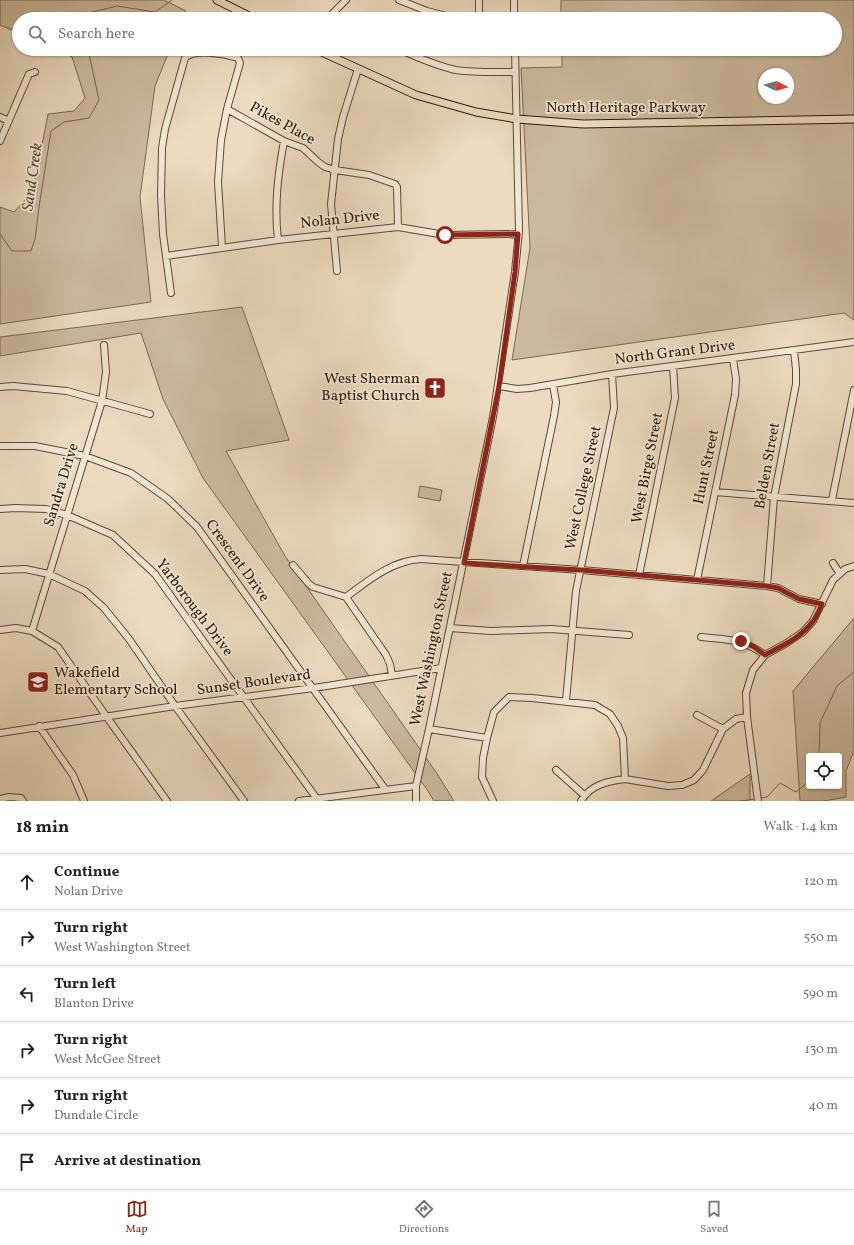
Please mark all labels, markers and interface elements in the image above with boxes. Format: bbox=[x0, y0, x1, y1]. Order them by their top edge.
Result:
search box bbox=[12, 12, 842, 56]
icon: search bbox=[26, 23, 48, 45]
text: Search here bbox=[58, 24, 135, 45]
north arrow bbox=[758, 68, 794, 104]
street label: Pikes Place bbox=[245, 97, 319, 151]
street label: North Heritage Parkway bbox=[546, 98, 706, 119]
water label: Sand Creek bbox=[17, 141, 49, 212]
street label: Nolan Drive bbox=[299, 205, 381, 235]
route start bbox=[436, 226, 454, 244]
street label: North Grant Drive bbox=[614, 335, 736, 371]
place label: West Sherman Baptist Church bbox=[321, 369, 420, 407]
church icon: West Sherman Baptist Church bbox=[422, 375, 448, 401]
street label: West Birge Street bbox=[627, 411, 669, 525]
street label: Belden Street bbox=[750, 421, 786, 511]
street label: West College Street bbox=[561, 424, 607, 552]
street label: Hunt Street bbox=[689, 428, 725, 506]
street label: Sandra Drive bbox=[39, 441, 85, 529]
street label: Crescent Drive bbox=[200, 515, 274, 607]
street label: Yarborough Drive bbox=[150, 555, 238, 661]
street label: West Washington Street bbox=[405, 570, 459, 728]
route end bbox=[732, 632, 750, 650]
place label: Wakefield Elementary School bbox=[54, 663, 177, 701]
street label: Sunset Boulevard bbox=[196, 665, 312, 701]
school or university icon: Wakefield Elementary School bbox=[25, 669, 51, 695]
map controls bbox=[806, 753, 842, 789]
button: locate bbox=[806, 753, 842, 789]
text: 18 min bbox=[16, 816, 69, 839]
text: Walk · 1.4 km bbox=[764, 818, 838, 836]
text: Continue bbox=[54, 862, 119, 883]
icon: ahead bbox=[16, 871, 38, 893]
text: 120 m bbox=[804, 873, 838, 891]
text: Nolan Drive bbox=[54, 883, 123, 901]
text: Turn right bbox=[54, 918, 128, 939]
icon: right bbox=[16, 927, 38, 949]
text: 550 m bbox=[804, 929, 838, 947]
text: West Washington Street bbox=[54, 939, 191, 957]
text: Turn left bbox=[54, 974, 116, 995]
icon: left bbox=[16, 983, 38, 1005]
text: 590 m bbox=[803, 985, 838, 1003]
text: Blanton Drive bbox=[54, 995, 134, 1013]
text: Turn right bbox=[54, 1030, 128, 1051]
icon: right bbox=[16, 1039, 38, 1061]
text: 130 m bbox=[805, 1041, 838, 1059]
text: West McGee Street bbox=[54, 1051, 161, 1069]
text: Turn right bbox=[54, 1086, 128, 1107]
icon: right bbox=[16, 1095, 38, 1117]
text: 40 m bbox=[809, 1097, 838, 1115]
text: Dundale Circle bbox=[54, 1107, 138, 1125]
icon: arrive bbox=[16, 1151, 38, 1173]
text: Arrive at destination bbox=[54, 1151, 201, 1172]
tab: Map bbox=[126, 1198, 148, 1237]
tab: Directions bbox=[399, 1198, 449, 1237]
tab: Saved bbox=[700, 1198, 728, 1237]

